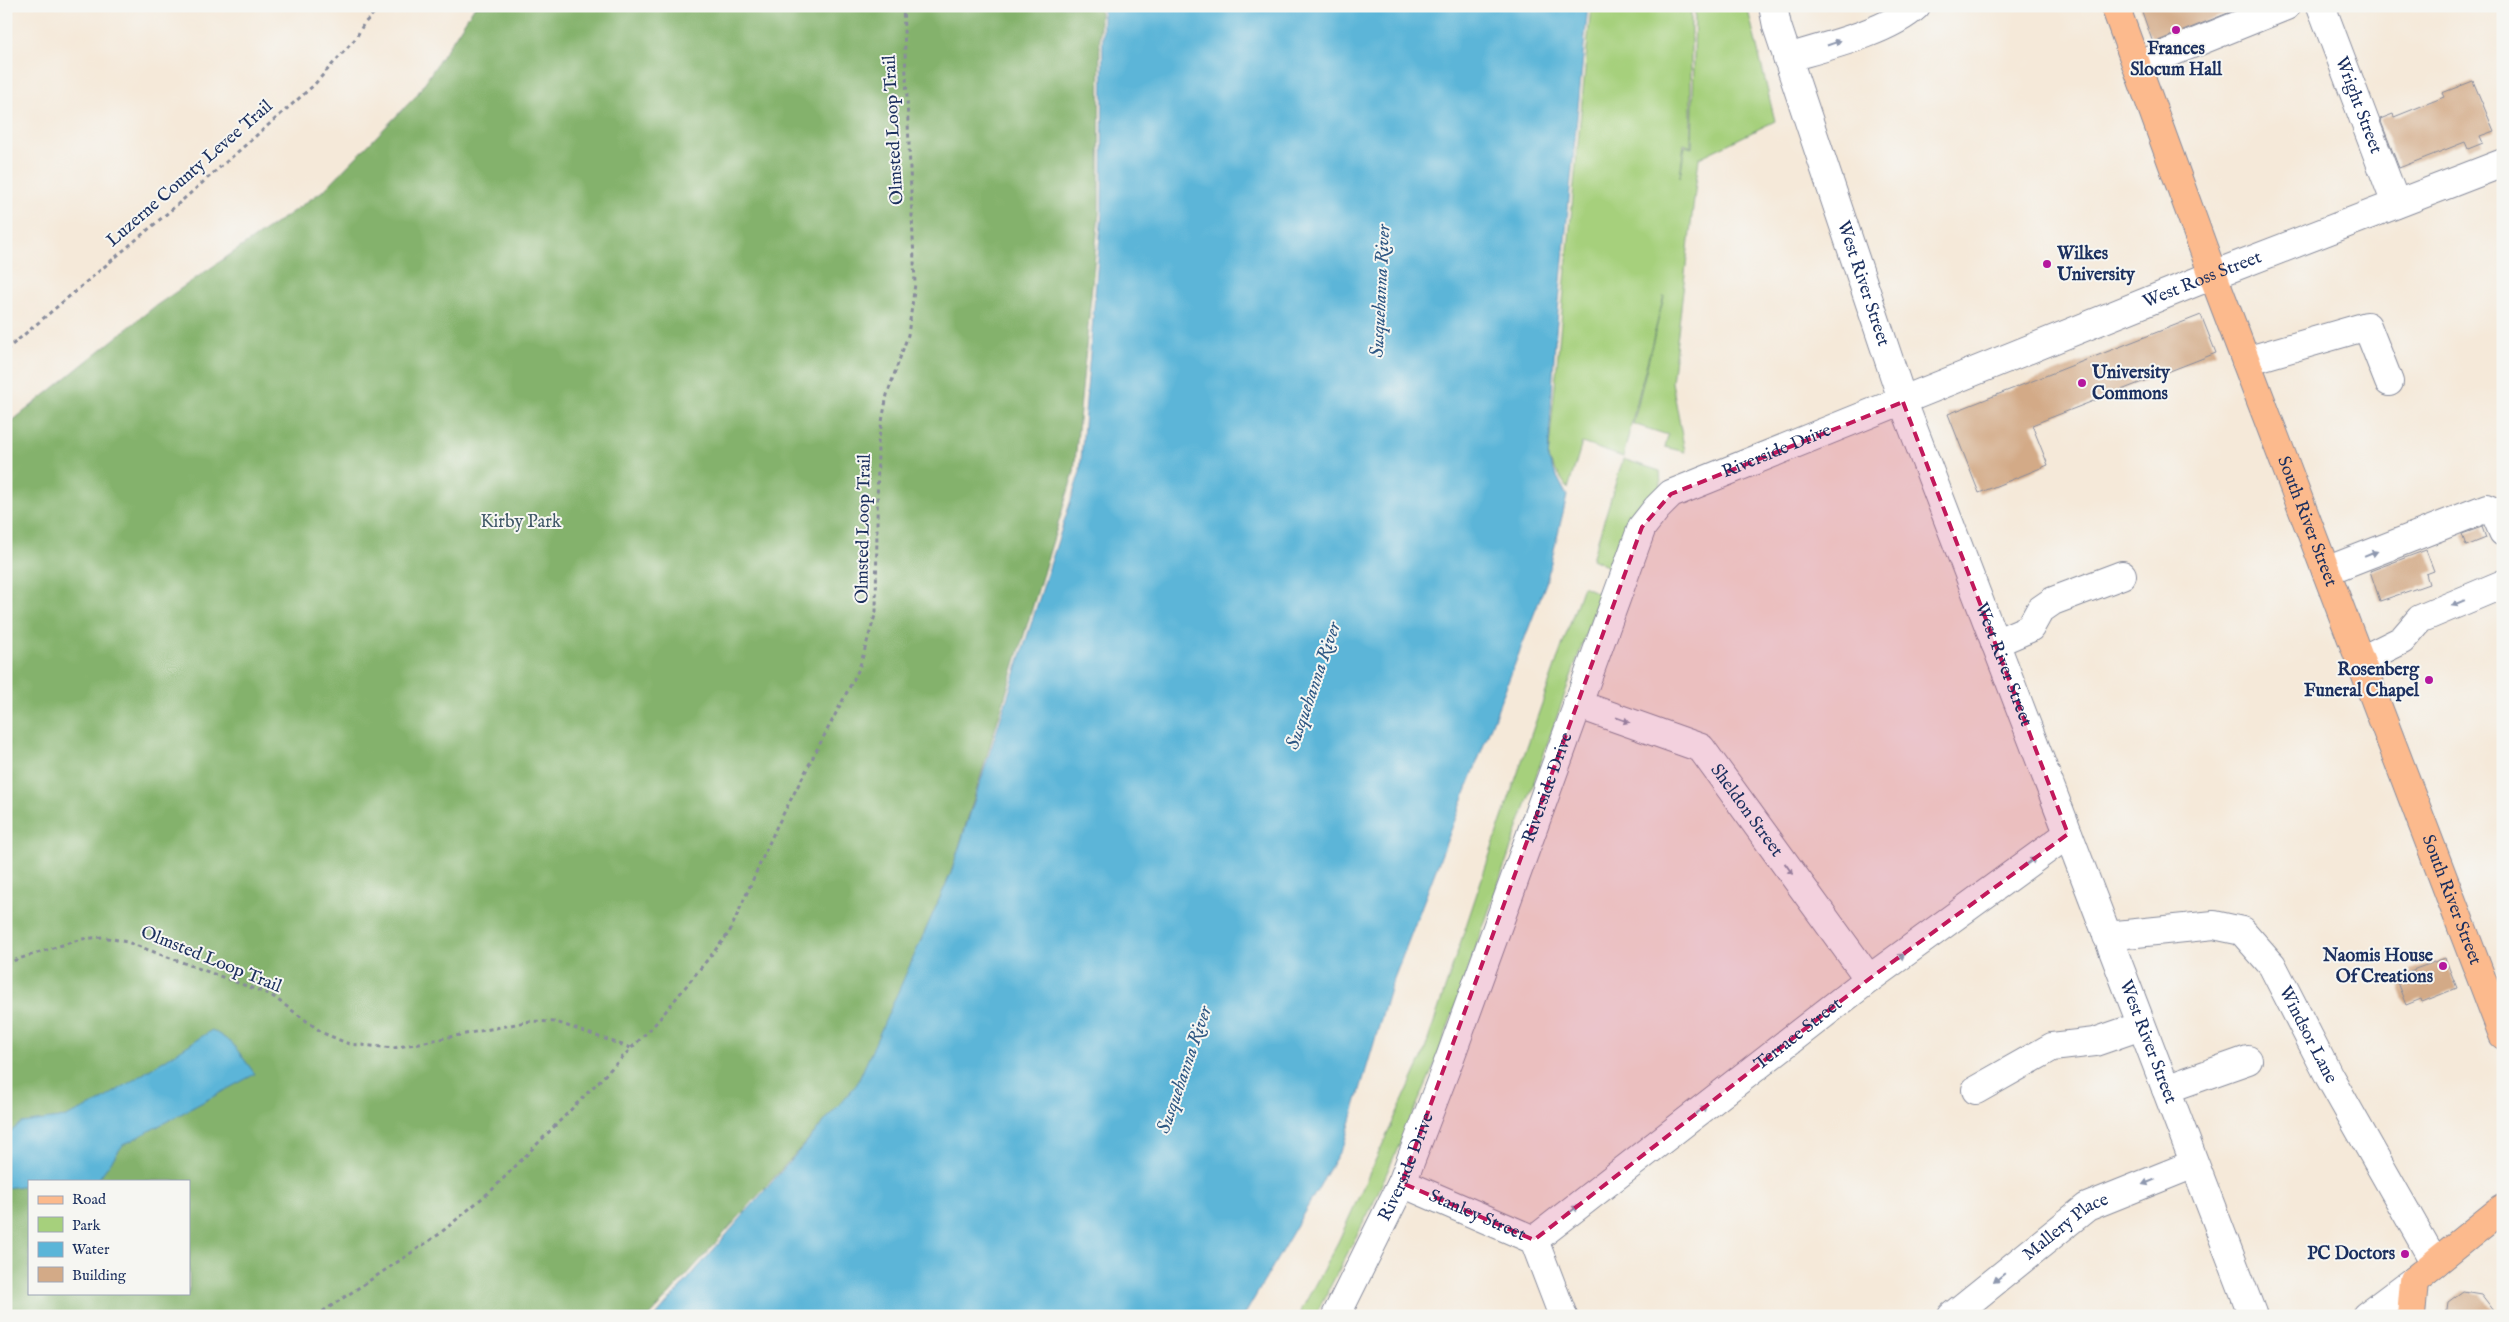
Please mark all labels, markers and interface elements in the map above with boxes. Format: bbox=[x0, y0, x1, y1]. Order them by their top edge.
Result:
marker: Frances Slocum Hall bbox=[2170, 24, 2182, 36]
place label: Frances Slocum Hall bbox=[2130, 38, 2223, 82]
one-way arrow bbox=[1827, 39, 1842, 47]
street label: Wright Street bbox=[2330, 53, 2387, 157]
street label: Olmsted Loop Trail bbox=[879, 54, 909, 205]
street label: Luzerne County Levee Trail bbox=[102, 95, 278, 253]
street label: West River Street bbox=[1832, 218, 1895, 349]
water label: Susquehanna River bbox=[1366, 222, 1397, 358]
place label: Wilkes University bbox=[2056, 243, 2136, 287]
street label: West Ross Street bbox=[2140, 246, 2265, 314]
marker: Wilkes University bbox=[2041, 258, 2053, 270]
place label: University Commons bbox=[2091, 362, 2171, 406]
marker: University Commons bbox=[2076, 377, 2088, 389]
street label: Riverside Drive bbox=[1719, 419, 1835, 484]
street label: South River Street bbox=[2272, 453, 2342, 590]
street label: Olmsted Loop Trail bbox=[851, 454, 877, 604]
park label: Kirby Park bbox=[481, 511, 562, 534]
one-way arrow bbox=[2364, 549, 2378, 557]
street label: West River Street bbox=[1969, 599, 2038, 730]
one-way arrow bbox=[2451, 599, 2465, 607]
water label: Susquehanna River bbox=[1281, 618, 1348, 753]
place label: Rosenberg Funeral Chapel bbox=[2304, 659, 2420, 703]
marker: Rosenberg Funeral Chapel bbox=[2423, 674, 2435, 686]
one-way arrow bbox=[1616, 716, 1631, 724]
street label: Riverside Drive bbox=[1517, 729, 1578, 846]
street label: Sheldon Street bbox=[1705, 760, 1788, 862]
street label: South River Street bbox=[2416, 831, 2487, 968]
one-way arrow bbox=[2023, 857, 2037, 867]
one-way arrow bbox=[1784, 862, 1794, 876]
street label: Olmsted Loop Trail bbox=[137, 921, 285, 999]
place label: Naomis House Of Creations bbox=[2322, 945, 2434, 989]
one-way arrow bbox=[1892, 952, 1905, 963]
marker: Naomis House Of Creations bbox=[2437, 960, 2449, 972]
street label: West River Street bbox=[2114, 977, 2182, 1107]
street label: Windsor Lane bbox=[2273, 982, 2342, 1088]
street label: Terrace Street bbox=[1750, 993, 1847, 1076]
water label: Susquehanna River bbox=[1152, 1002, 1219, 1137]
one-way arrow bbox=[1694, 1105, 1707, 1116]
street label: Riverside Drive bbox=[1373, 1109, 1439, 1225]
one-way arrow bbox=[2142, 1178, 2156, 1186]
legend bbox=[28, 1180, 190, 1294]
street label: Stanley Street bbox=[1425, 1184, 1529, 1247]
street label: Mallery Place bbox=[2018, 1188, 2112, 1266]
text: Road bbox=[72, 1190, 107, 1209]
one-way arrow bbox=[1566, 1205, 1579, 1216]
text: Park bbox=[72, 1216, 102, 1235]
text: Water bbox=[72, 1240, 110, 1259]
place label: PC Doctors bbox=[2307, 1243, 2396, 1266]
marker: PC Doctors bbox=[2399, 1248, 2411, 1260]
text: Building bbox=[72, 1266, 127, 1285]
one-way arrow bbox=[1993, 1272, 2006, 1283]

